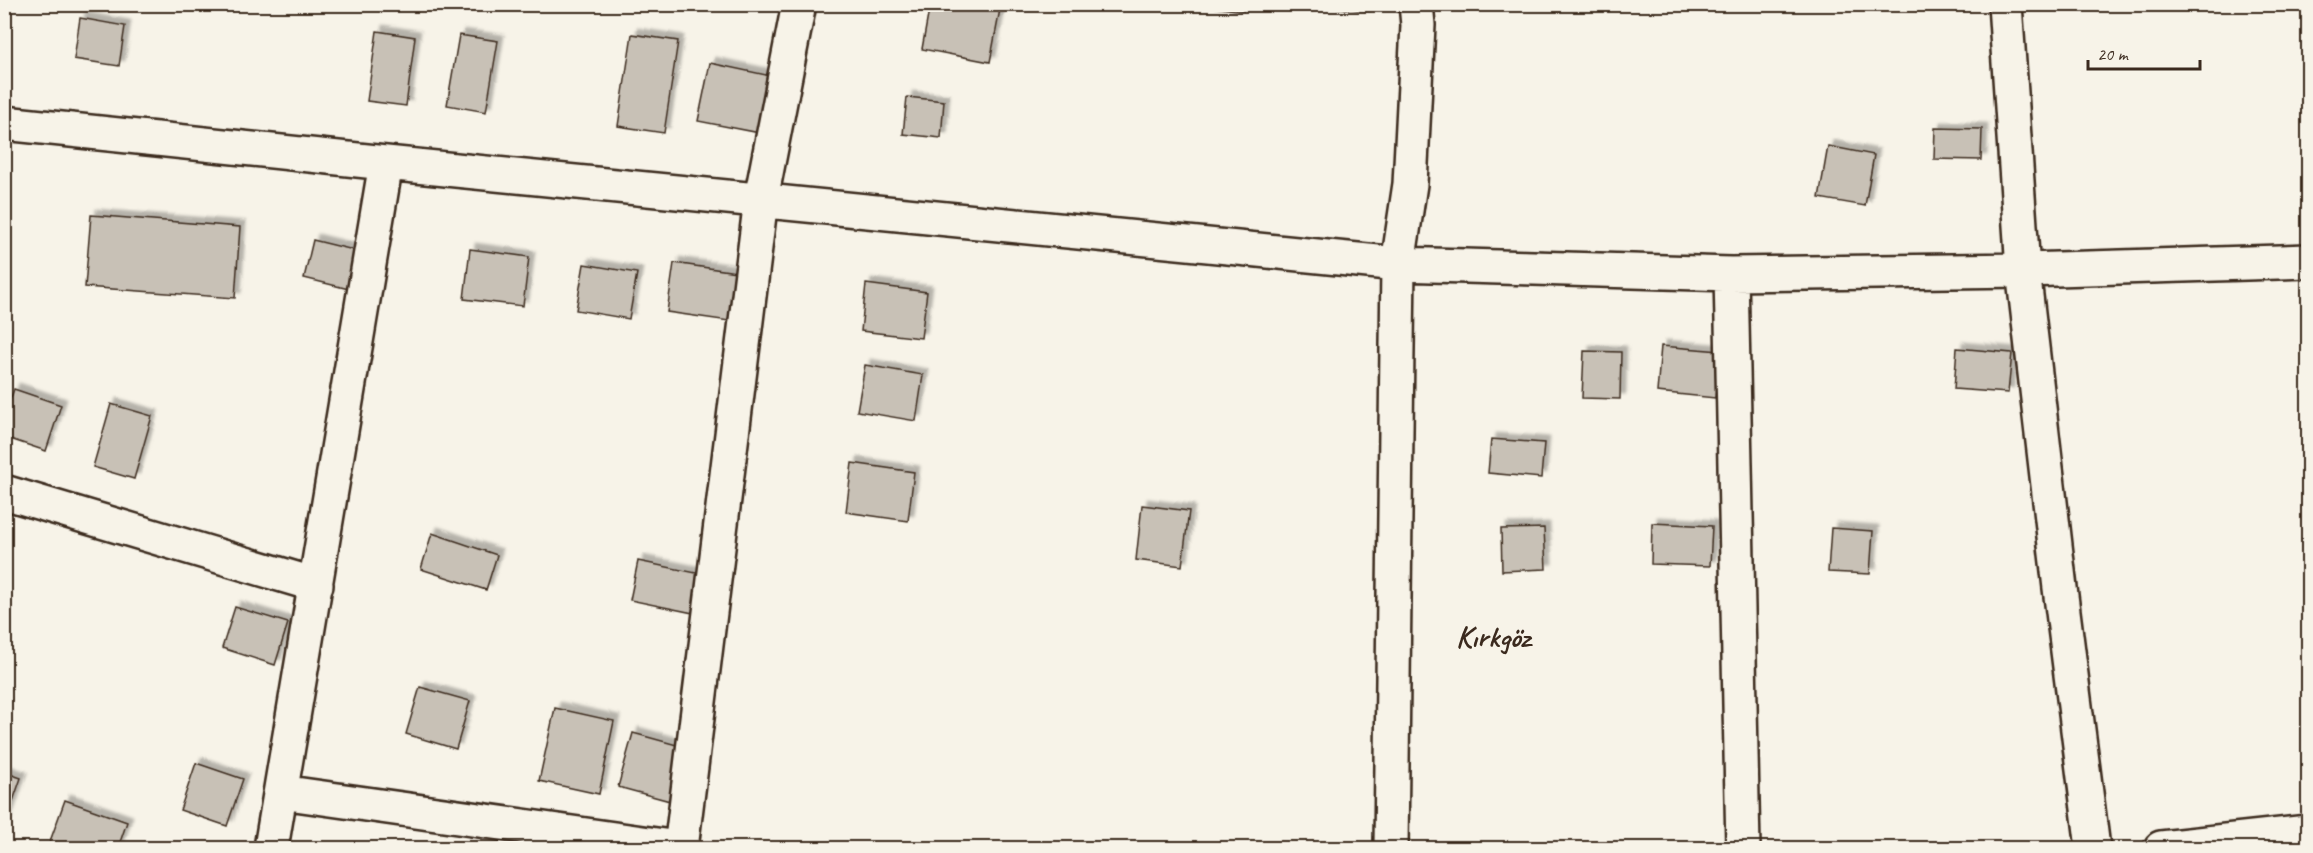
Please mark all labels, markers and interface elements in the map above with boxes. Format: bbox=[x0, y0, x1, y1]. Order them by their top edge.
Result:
scale bar bbox=[2088, 33, 2200, 71]
text: 20 m bbox=[2097, 43, 2130, 65]
district label: Kırkgöz bbox=[1456, 618, 1533, 656]

